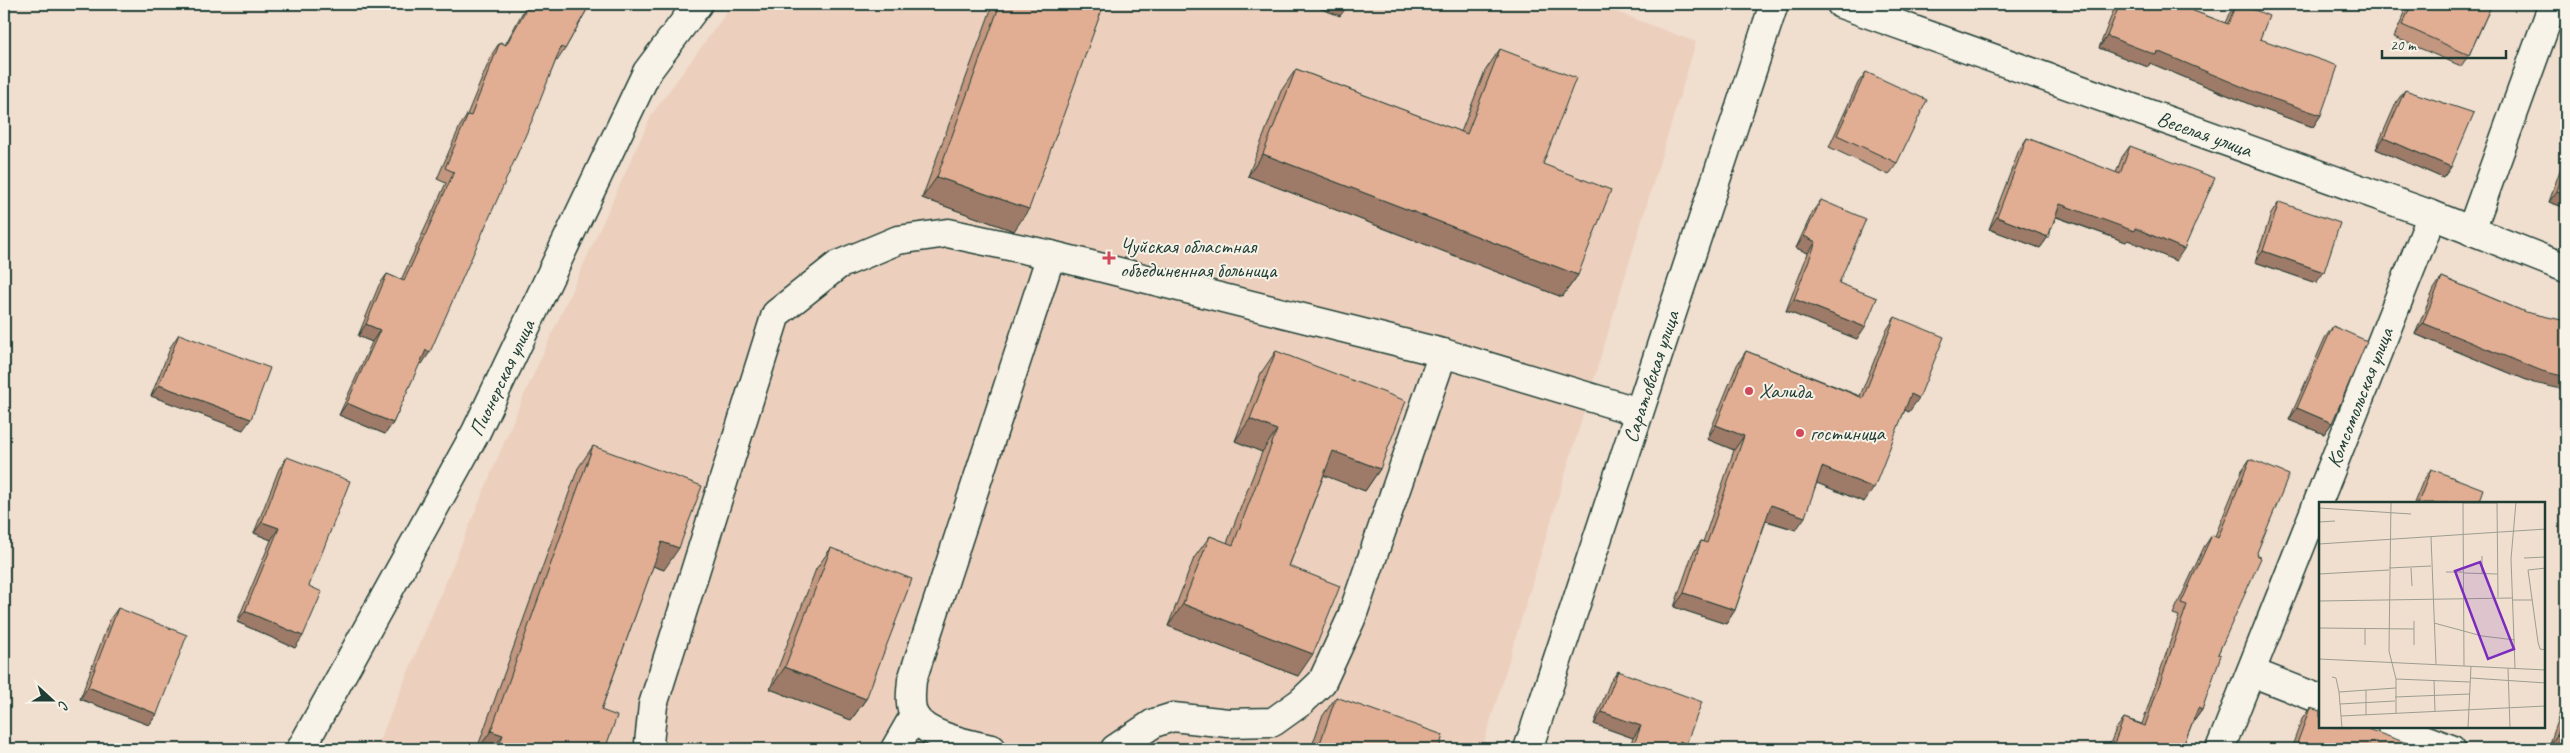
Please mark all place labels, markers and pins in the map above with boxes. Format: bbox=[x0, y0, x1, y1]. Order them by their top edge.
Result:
place label: Чуйская областная объединенная больница bbox=[1120, 233, 1278, 283]
marker: Чуйская областная объединенная больница bbox=[1102, 251, 1116, 265]
place label: Халида bbox=[1759, 378, 1814, 404]
marker: Халида bbox=[1743, 385, 1755, 397]
place label: гостиница bbox=[1810, 420, 1886, 446]
marker: гостиница bbox=[1794, 427, 1806, 439]

